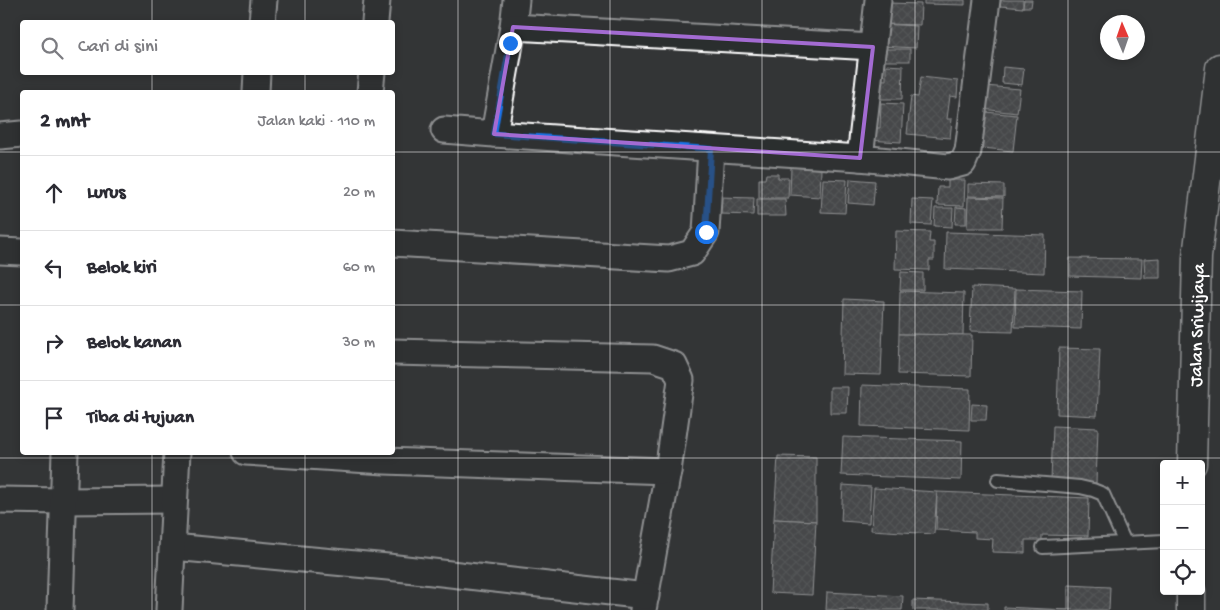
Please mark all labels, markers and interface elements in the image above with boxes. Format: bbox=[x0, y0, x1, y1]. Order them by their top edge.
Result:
north arrow bbox=[1100, 15, 1145, 60]
search box bbox=[20, 20, 395, 75]
route end bbox=[499, 32, 522, 55]
icon: search bbox=[38, 34, 66, 62]
text: Cari di sini bbox=[78, 36, 158, 59]
text: 2 mnt bbox=[40, 110, 89, 135]
text: Jalan kaki · 110 m bbox=[257, 113, 375, 132]
icon: ahead bbox=[40, 179, 68, 207]
text: Lurus bbox=[87, 182, 126, 205]
text: 20 m bbox=[343, 184, 375, 203]
route start bbox=[695, 221, 718, 244]
icon: left bbox=[40, 254, 68, 282]
text: Belok kiri bbox=[87, 257, 157, 280]
text: 60 m bbox=[343, 259, 375, 278]
street label: Jalan Sriwijaya bbox=[1186, 262, 1212, 387]
icon: right bbox=[40, 329, 68, 357]
text: Belok kanan bbox=[87, 332, 181, 355]
text: 30 m bbox=[342, 334, 375, 353]
icon: arrive bbox=[40, 404, 68, 432]
text: Tiba di tujuan bbox=[87, 407, 194, 430]
map controls bbox=[1160, 460, 1205, 595]
button: + bbox=[1160, 460, 1205, 505]
button: − bbox=[1160, 505, 1205, 550]
button: locate bbox=[1160, 550, 1205, 595]

